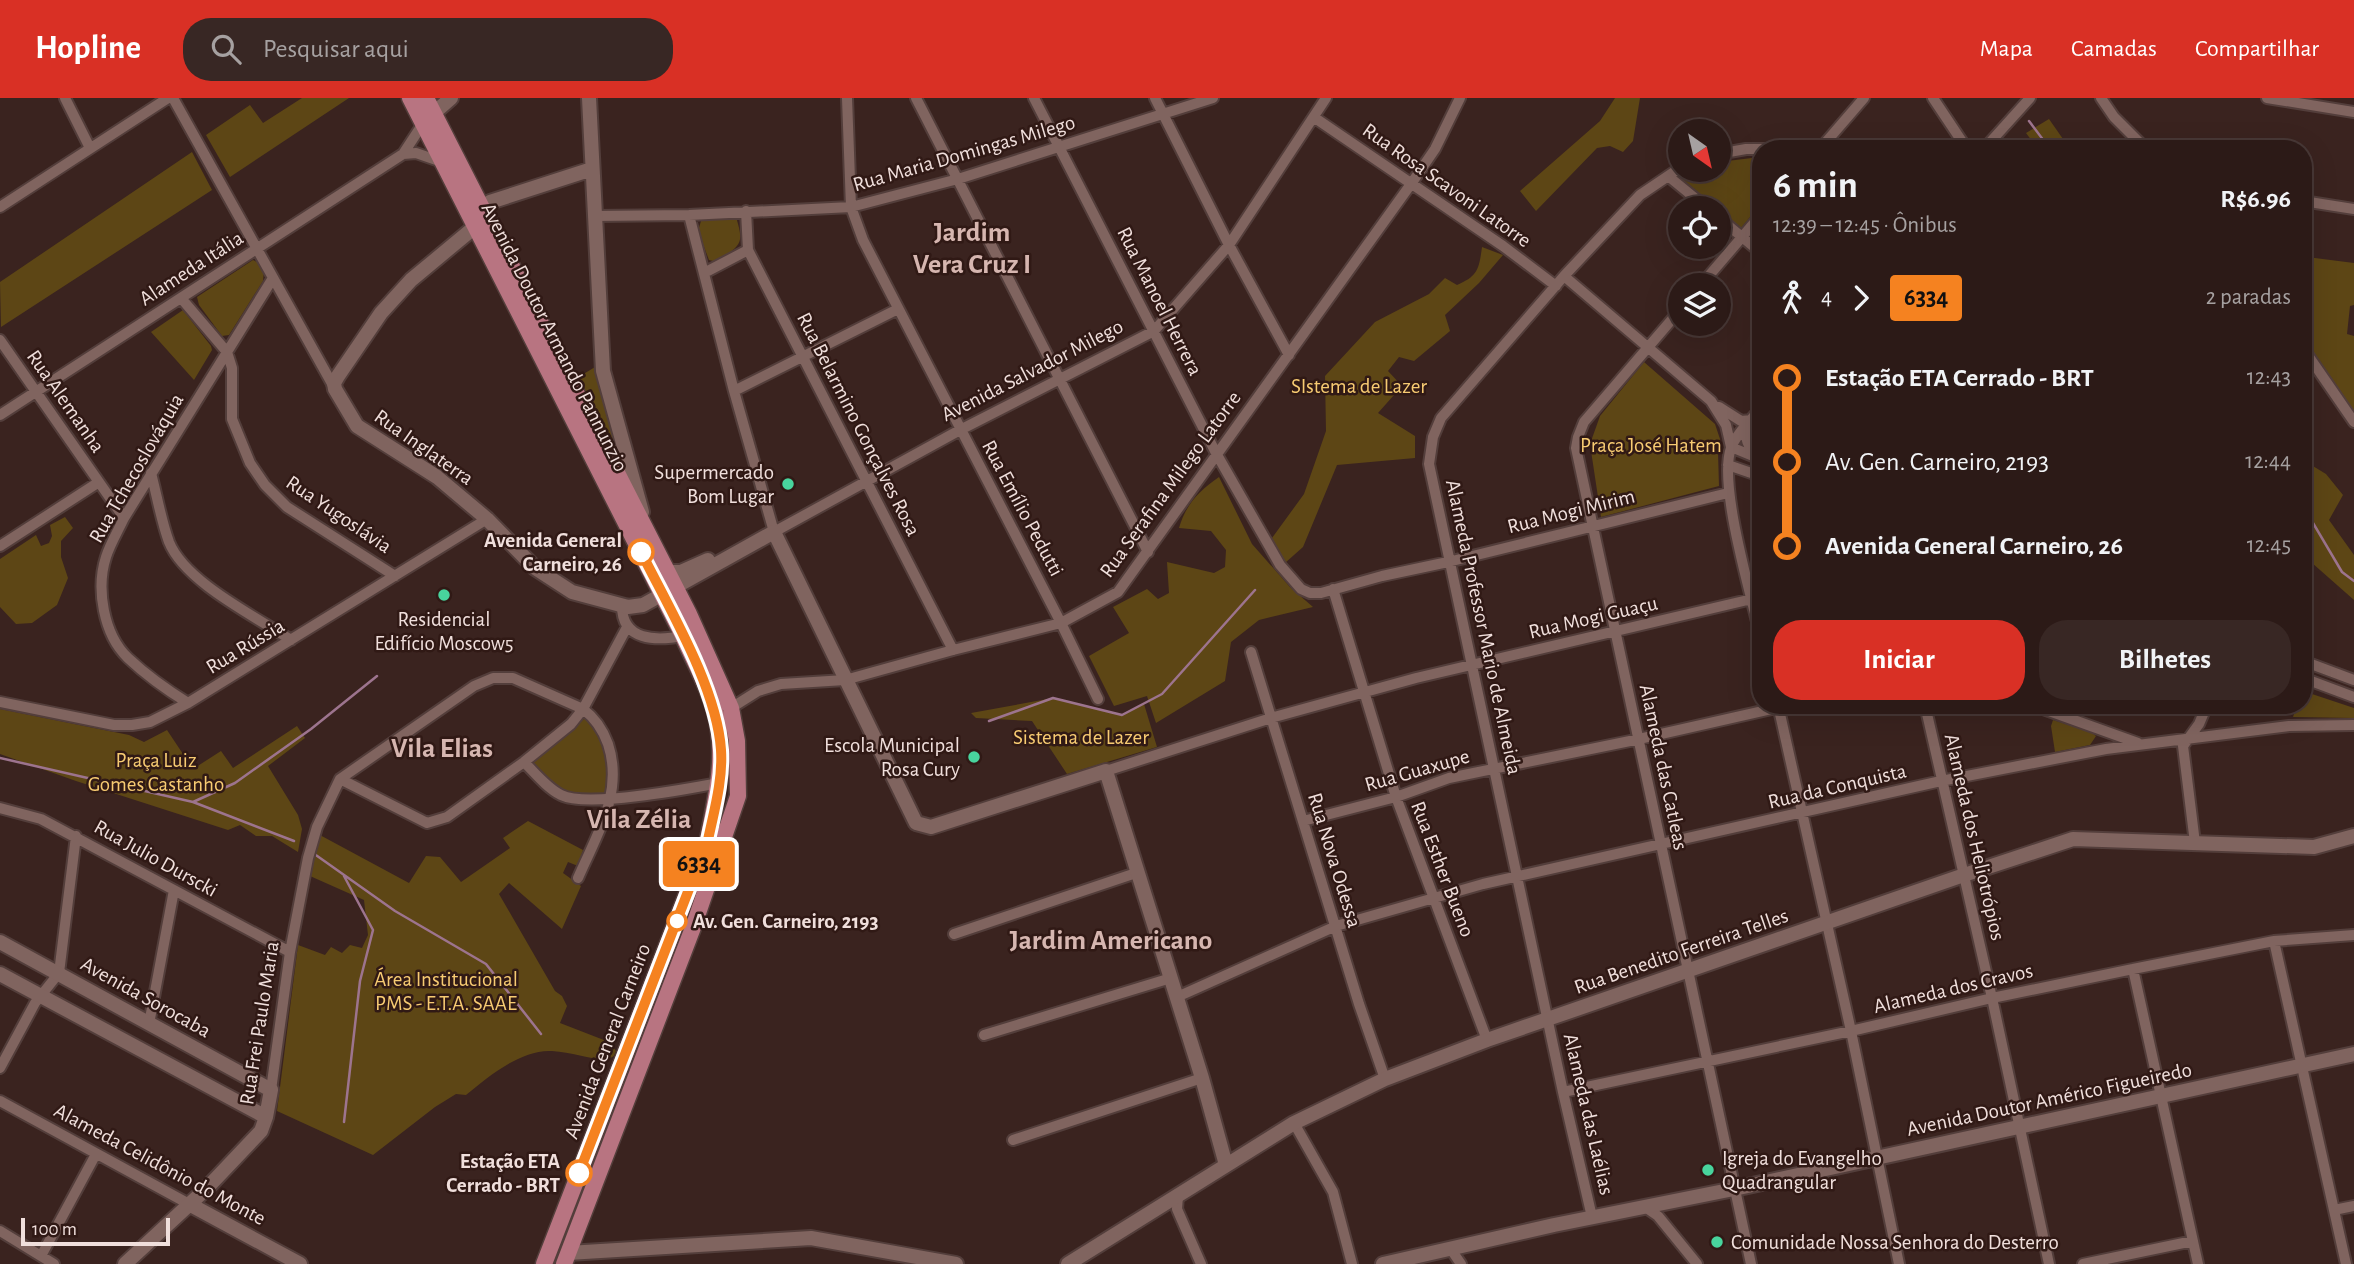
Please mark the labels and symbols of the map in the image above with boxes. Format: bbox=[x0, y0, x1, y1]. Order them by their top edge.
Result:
street label: Rua Maria Domingas Milego bbox=[851, 112, 1078, 195]
street label: Rua Rosa Scavoni Latorre bbox=[1359, 119, 1535, 251]
north arrow bbox=[1668, 119, 1731, 182]
street label: Avenida Doutor Armando Pannunzio bbox=[477, 199, 632, 475]
district label: Jardim Vera Cruz I bbox=[913, 219, 1031, 279]
street label: Rua Manoel Herrera bbox=[1113, 224, 1206, 379]
street label: Alameda Itália bbox=[136, 227, 247, 310]
street label: Rua Belarmino Gonçalves Rosa bbox=[793, 309, 924, 540]
street label: Avenida Salvador Milego bbox=[938, 316, 1126, 425]
street label: Rua Alemanha bbox=[23, 346, 109, 457]
park label: SIstema de Lazer bbox=[1291, 376, 1427, 397]
street label: Rua Serafina Milego Latorre bbox=[1096, 387, 1245, 581]
street label: Rua Tchecoslováquia bbox=[85, 390, 188, 546]
street label: Rua Inglaterra bbox=[370, 406, 477, 489]
park label: Praça José Hatem bbox=[1580, 435, 1722, 456]
street label: Rua Emílio Pedutti bbox=[978, 437, 1067, 580]
place label: Supermercado Bom Lugar bbox=[654, 462, 774, 507]
street label: Rua Yugoslávia bbox=[282, 472, 395, 557]
marker: Supermercado Bom Lugar bbox=[780, 476, 796, 492]
street label: Alameda Professor Mario de Almeida bbox=[1442, 478, 1525, 777]
street label: Rua Mogi Mirim bbox=[1505, 485, 1637, 537]
place label: Avenida General Carneiro, 26 bbox=[484, 530, 622, 575]
marker: Avenida General Carneiro, 26 bbox=[628, 539, 654, 565]
marker: Residencial Edifício Moscow5 bbox=[436, 587, 452, 603]
street label: Rua Mogi Guaçu bbox=[1527, 592, 1660, 643]
place label: Residencial Edifício Moscow5 bbox=[374, 609, 514, 654]
street label: Rua Rússia bbox=[202, 615, 288, 678]
street label: Alameda das Catleas bbox=[1636, 682, 1691, 852]
park label: Sistema de Lazer bbox=[1013, 727, 1149, 748]
street label: Alameda dos Heliotrópios bbox=[1940, 732, 2009, 943]
district label: Vila Elias bbox=[391, 735, 493, 763]
place label: Escola Municipal Rosa Cury bbox=[824, 735, 960, 780]
street label: Rua Guaxupe bbox=[1362, 746, 1472, 795]
marker: Escola Municipal Rosa Cury bbox=[966, 749, 982, 765]
park label: Praça Luiz Gomes Castanho bbox=[88, 750, 224, 795]
street label: Rua da Conquista bbox=[1766, 760, 1909, 813]
street label: Rua Nova Odessa bbox=[1304, 790, 1365, 930]
street label: Rua Esther Bueno bbox=[1407, 798, 1478, 940]
district label: Vila Zélia bbox=[587, 806, 691, 834]
street label: Rua Julio Durscki bbox=[91, 816, 221, 901]
line badge: 6334 bbox=[650, 841, 748, 887]
street label: Rua Benedito Ferreira Telles bbox=[1571, 905, 1791, 998]
marker: Av. Gen. Carneiro, 2193 bbox=[667, 911, 687, 931]
place label: Av. Gen. Carneiro, 2193 bbox=[693, 911, 878, 932]
district label: Jardim Americano bbox=[1010, 927, 1212, 955]
street label: Rua Frei Paulo Maria bbox=[236, 939, 283, 1107]
street label: Avenida General Carneiro bbox=[561, 941, 654, 1142]
street label: Avenida Sorocaba bbox=[77, 953, 214, 1042]
street label: Alameda dos Cravos bbox=[1871, 960, 2035, 1017]
park label: Área Institucional PMS - E.T.A. SAAE bbox=[374, 967, 518, 1014]
street label: Alameda das Laélias bbox=[1560, 1031, 1617, 1197]
street label: Avenida Doutor Américo Figueiredo bbox=[1905, 1059, 2194, 1140]
street label: Alameda Celidônio do Monte bbox=[51, 1100, 269, 1229]
place label: Igreja do Evangelho Quadrangular bbox=[1722, 1148, 1882, 1193]
place label: Estação ETA Cerrado - BRT bbox=[446, 1151, 560, 1196]
marker: Estação ETA Cerrado - BRT bbox=[566, 1160, 592, 1186]
marker: Igreja do Evangelho Quadrangular bbox=[1700, 1162, 1716, 1178]
scale bar bbox=[21, 1215, 170, 1247]
place label: Comunidade Nossa Senhora do Desterro bbox=[1731, 1232, 2059, 1253]
marker: Comunidade Nossa Senhora do Desterro bbox=[1709, 1234, 1725, 1250]

